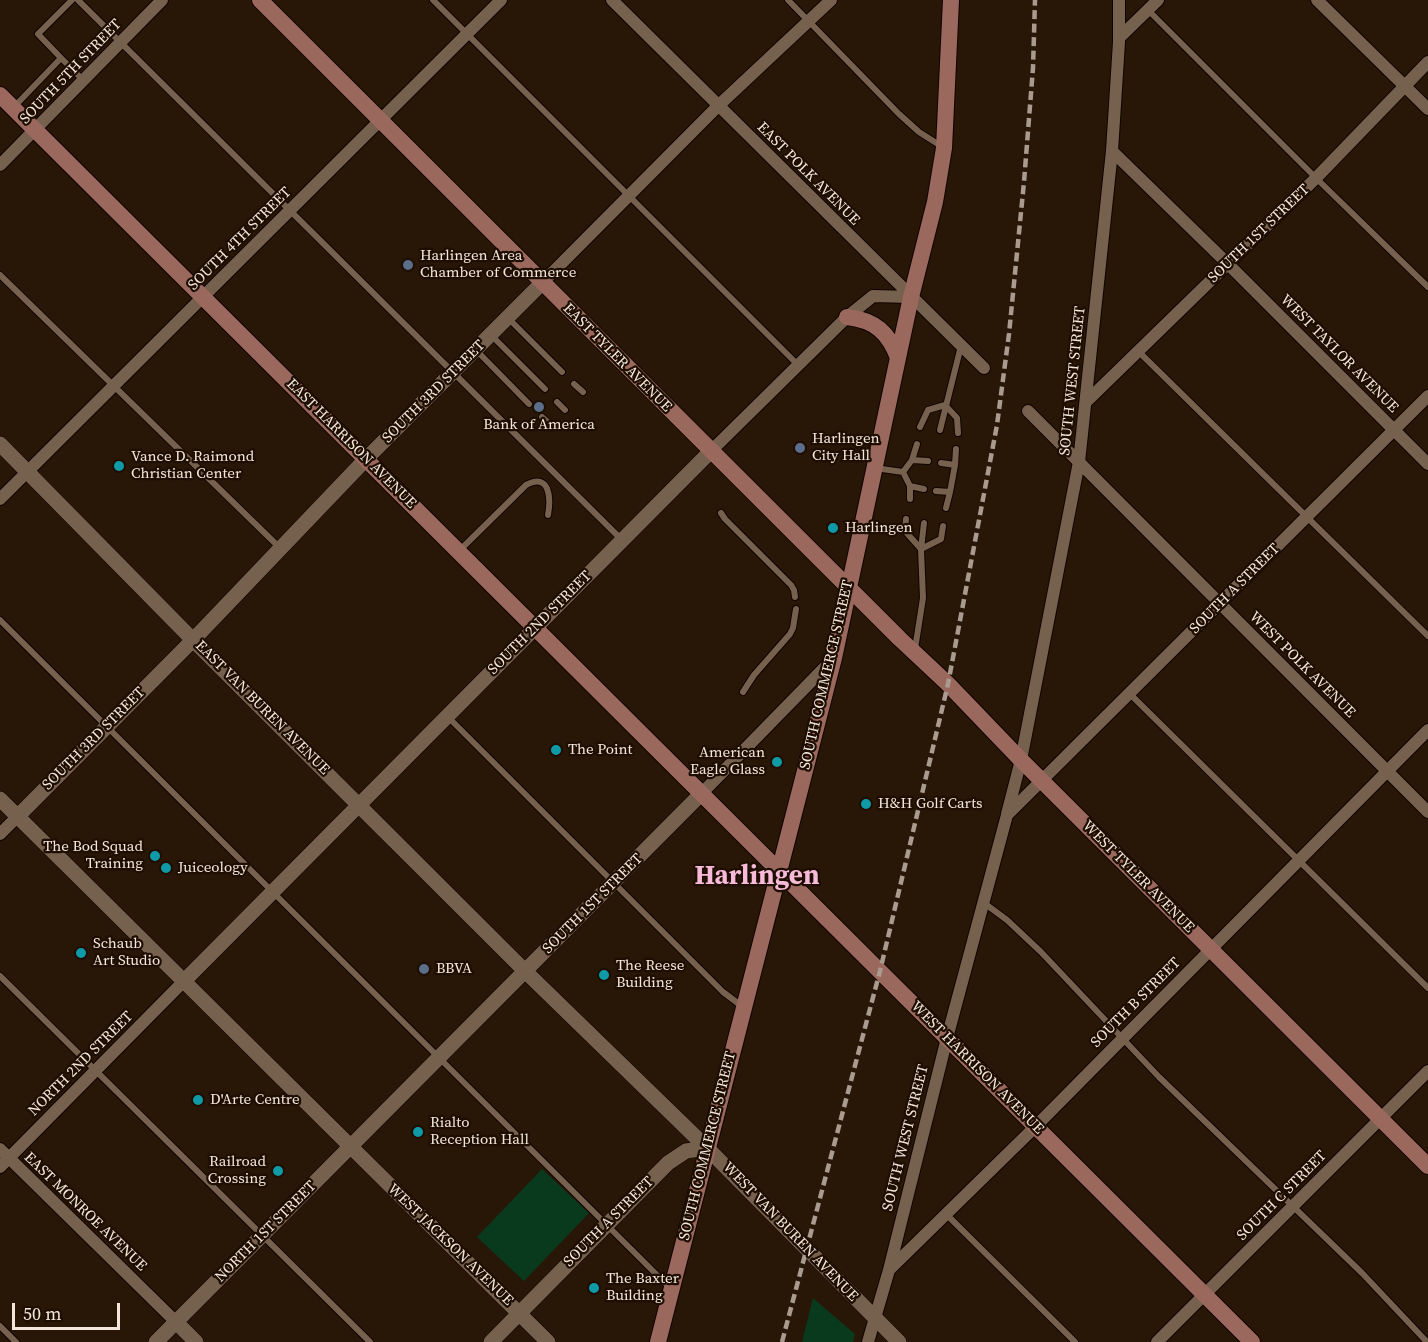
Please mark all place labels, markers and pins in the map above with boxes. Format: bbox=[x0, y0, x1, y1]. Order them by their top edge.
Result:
place label: Harlingen Area Chamber of Commerce bbox=[420, 247, 576, 282]
marker: Harlingen Area Chamber of Commerce bbox=[401, 258, 415, 272]
marker: Bank of America bbox=[532, 400, 546, 414]
place label: Bank of America bbox=[483, 416, 595, 434]
place label: Harlingen City Hall bbox=[812, 430, 880, 465]
marker: Harlingen City Hall bbox=[793, 441, 807, 455]
place label: Vance D. Raimond Christian Center bbox=[131, 448, 254, 483]
marker: Vance D. Raimond Christian Center bbox=[112, 459, 126, 473]
place label: Harlingen bbox=[845, 519, 913, 537]
marker: Harlingen bbox=[826, 521, 840, 535]
place label: The Point bbox=[568, 741, 632, 759]
marker: The Point bbox=[549, 743, 563, 757]
place label: American Eagle Glass bbox=[690, 744, 765, 779]
marker: American Eagle Glass bbox=[770, 755, 784, 769]
place label: H&H Golf Carts bbox=[878, 795, 983, 813]
marker: H&H Golf Carts bbox=[859, 797, 873, 811]
place label: The Bod Squad Training bbox=[43, 838, 143, 873]
marker: The Bod Squad Training bbox=[148, 849, 162, 863]
place label: Juiceology bbox=[178, 859, 248, 877]
marker: Juiceology bbox=[159, 861, 173, 875]
place label: Schaub Art Studio bbox=[93, 935, 160, 970]
marker: Schaub Art Studio bbox=[74, 946, 88, 960]
place label: The Reese Building bbox=[616, 957, 684, 992]
place label: BBVA bbox=[436, 960, 472, 978]
marker: BBVA bbox=[417, 962, 431, 976]
marker: The Reese Building bbox=[597, 968, 611, 982]
place label: D'Arte Centre bbox=[210, 1091, 300, 1109]
marker: D'Arte Centre bbox=[191, 1093, 205, 1107]
place label: Rialto Reception Hall bbox=[430, 1114, 529, 1149]
marker: Rialto Reception Hall bbox=[411, 1125, 425, 1139]
place label: Railroad Crossing bbox=[208, 1153, 266, 1188]
marker: Railroad Crossing bbox=[271, 1164, 285, 1178]
place label: The Baxter Building bbox=[606, 1270, 679, 1305]
marker: The Baxter Building bbox=[587, 1281, 601, 1295]

